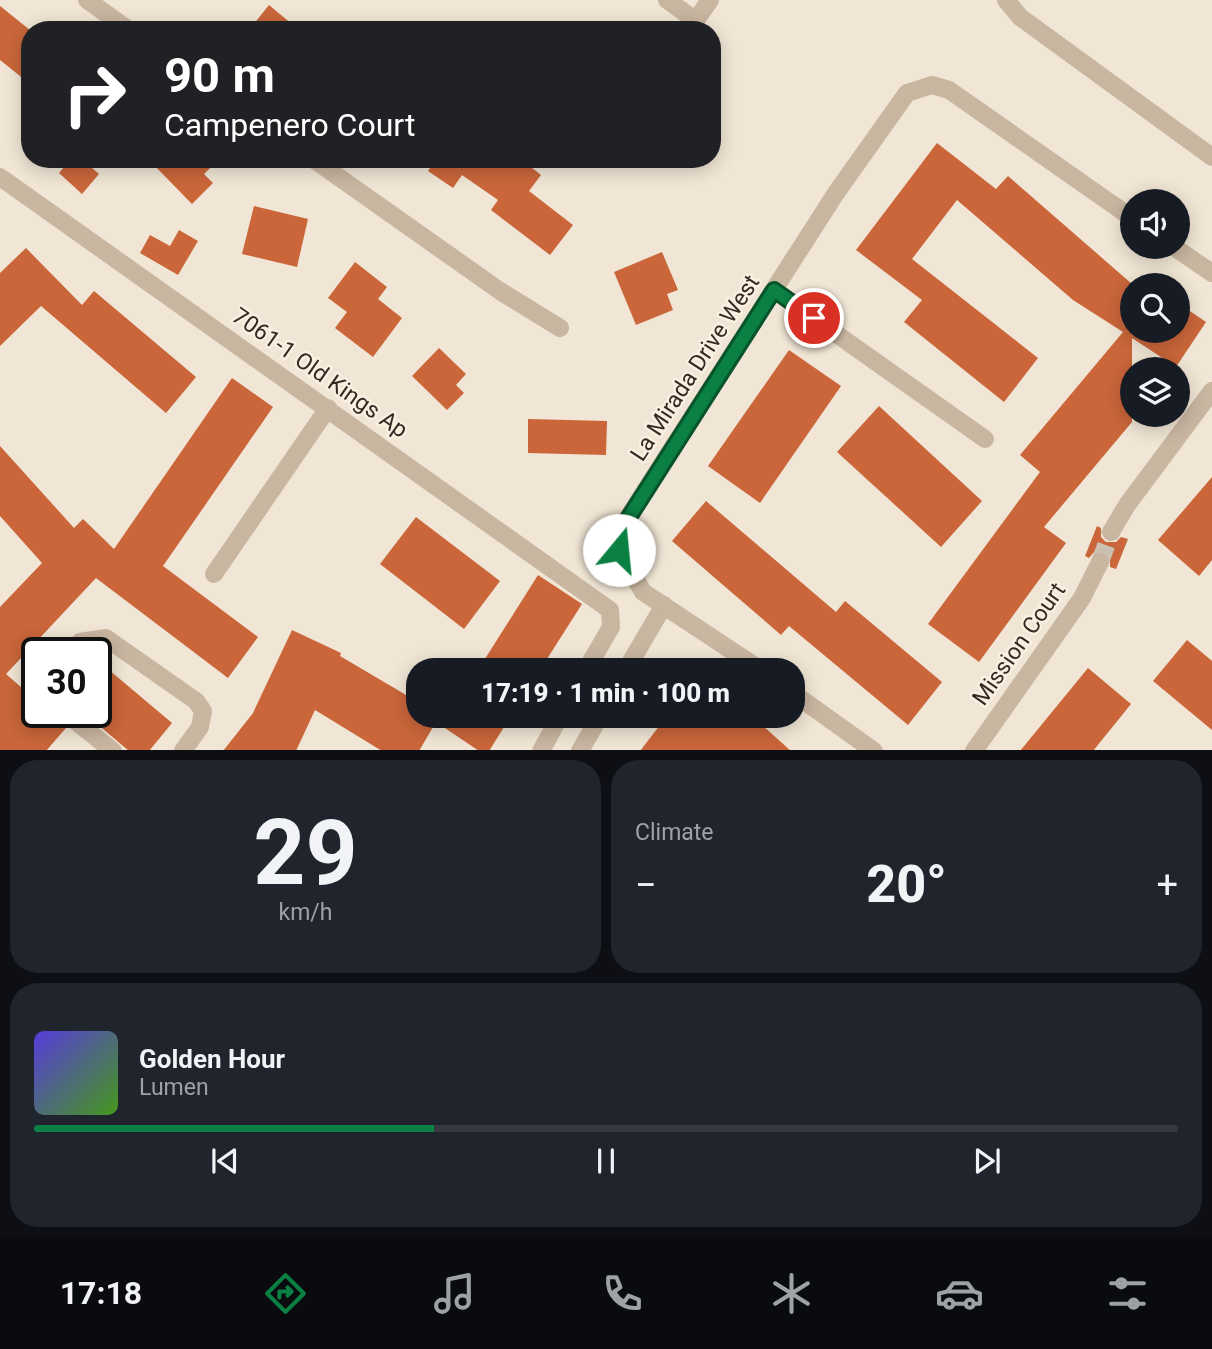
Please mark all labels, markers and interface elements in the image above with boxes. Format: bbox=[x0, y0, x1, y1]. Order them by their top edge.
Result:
text: 90 m bbox=[164, 47, 275, 104]
icon: right bbox=[49, 49, 140, 140]
text: Campenero Court bbox=[164, 106, 415, 144]
map controls bbox=[1120, 189, 1190, 427]
button: sound bbox=[1120, 189, 1190, 259]
street label: La Mirada Drive West bbox=[625, 270, 765, 466]
button: search bbox=[1120, 273, 1190, 343]
pin bbox=[784, 288, 844, 348]
icon: arrive bbox=[795, 299, 833, 337]
street label: 7061-1 Old Kings Ap bbox=[227, 302, 413, 444]
button: layers bbox=[1120, 357, 1190, 427]
position arrow bbox=[582, 513, 656, 587]
street label: Mission Court bbox=[967, 578, 1071, 710]
speed limit sign: 30 bbox=[21, 637, 112, 728]
text: 17:19 · 1 min · 100 m bbox=[481, 678, 730, 708]
text: 29 bbox=[253, 800, 358, 906]
text: Climate bbox=[635, 819, 714, 846]
text: 20° bbox=[866, 854, 947, 915]
text: − bbox=[635, 863, 657, 907]
text: + bbox=[1156, 863, 1178, 907]
text: km/h bbox=[279, 899, 333, 926]
text: Golden Hour bbox=[139, 1044, 285, 1074]
text: Lumen bbox=[139, 1074, 209, 1101]
icon: previous bbox=[206, 1142, 244, 1180]
icon: pause bbox=[587, 1142, 625, 1180]
icon: next bbox=[968, 1142, 1006, 1180]
icon: directions bbox=[261, 1269, 310, 1318]
icon: music bbox=[430, 1269, 479, 1318]
icon: phone bbox=[598, 1269, 647, 1318]
icon: climate bbox=[767, 1269, 816, 1318]
icon: car bbox=[935, 1269, 984, 1318]
icon: filters bbox=[1103, 1269, 1152, 1318]
text: 17:18 bbox=[60, 1274, 142, 1312]

